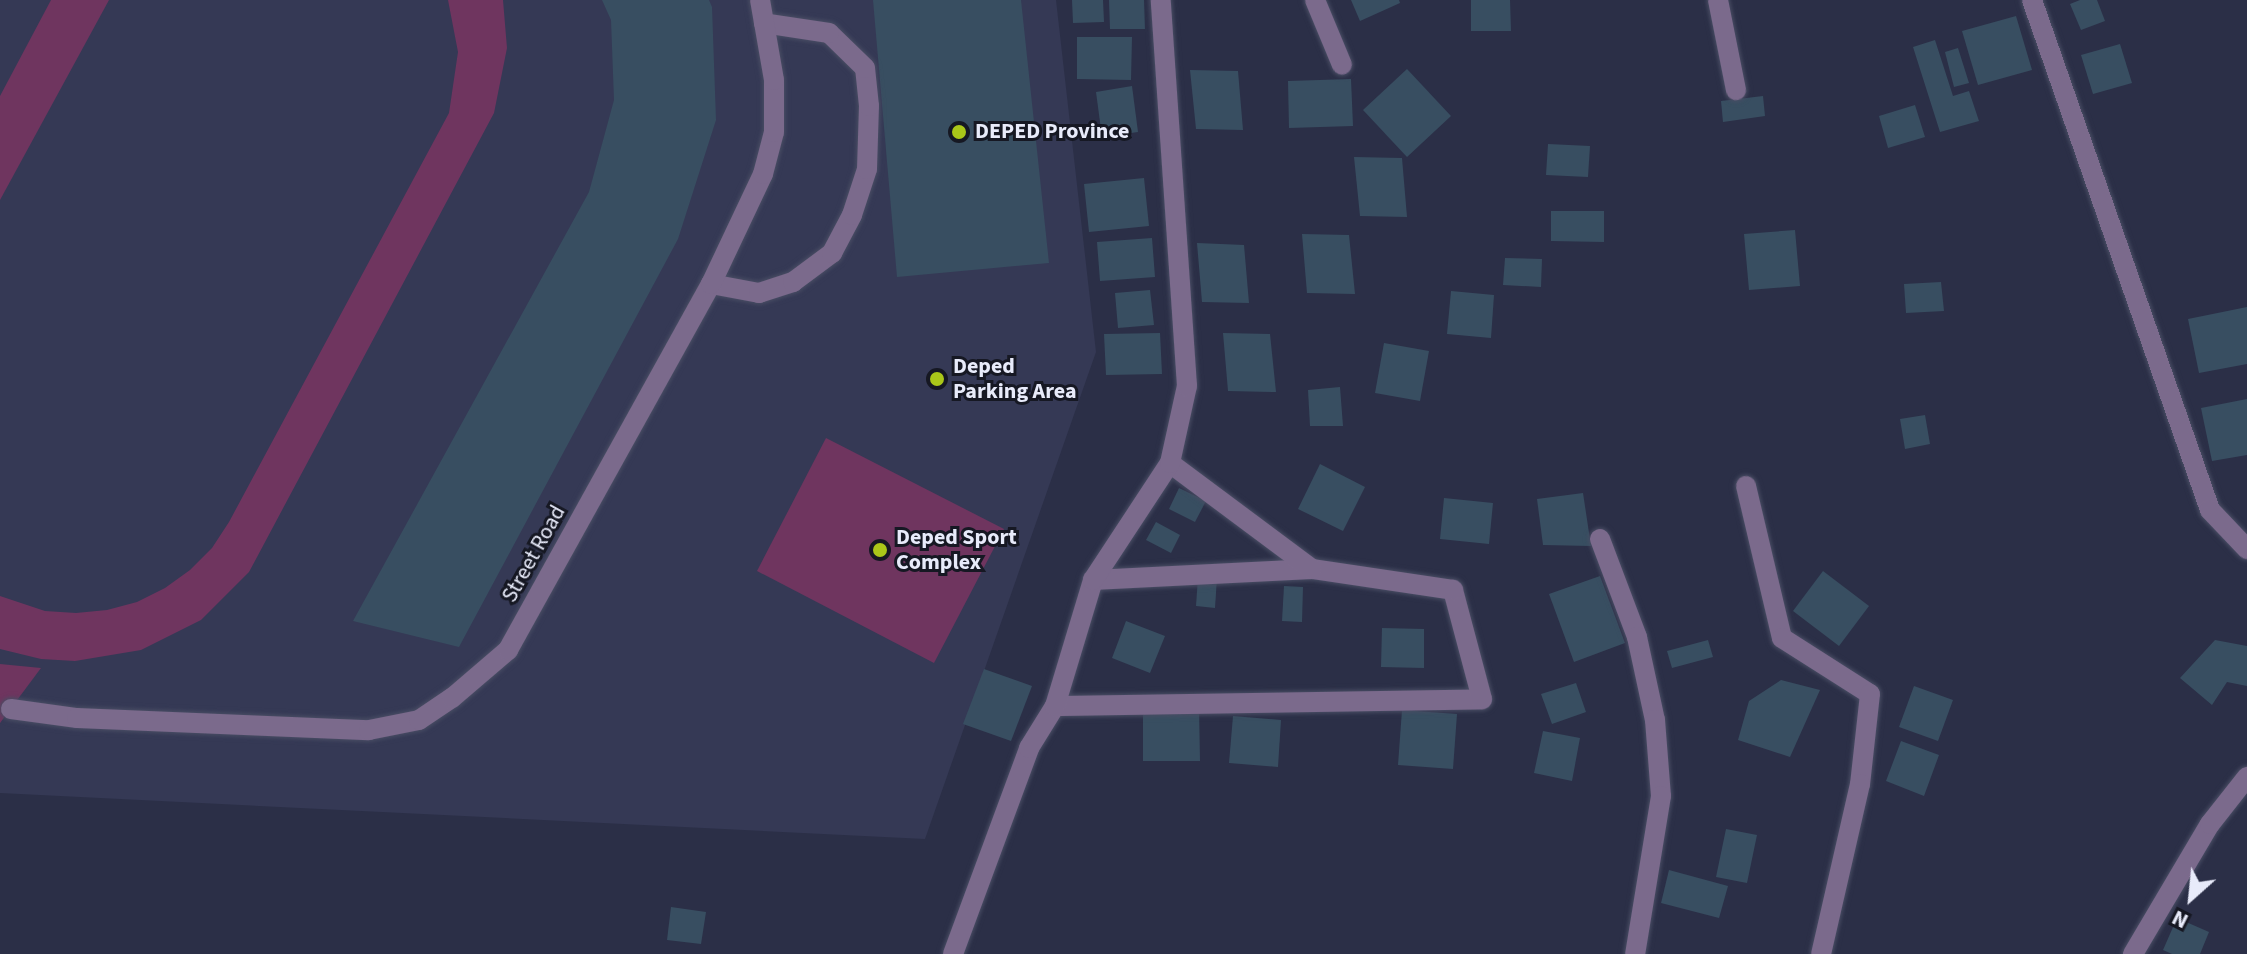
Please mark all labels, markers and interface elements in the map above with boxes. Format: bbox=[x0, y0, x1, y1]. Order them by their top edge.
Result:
place label: DEPED Province bbox=[975, 119, 1129, 145]
marker: DEPED Province bbox=[950, 123, 968, 141]
place label: Deped Parking Area bbox=[953, 353, 1076, 404]
marker: Deped Parking Area bbox=[928, 370, 946, 388]
street label: Street Road bbox=[497, 501, 571, 607]
place label: Deped Sport Complex bbox=[896, 524, 1017, 576]
marker: Deped Sport Complex bbox=[871, 541, 889, 559]
north arrow bbox=[2151, 858, 2231, 938]
text: N bbox=[2166, 902, 2194, 937]

